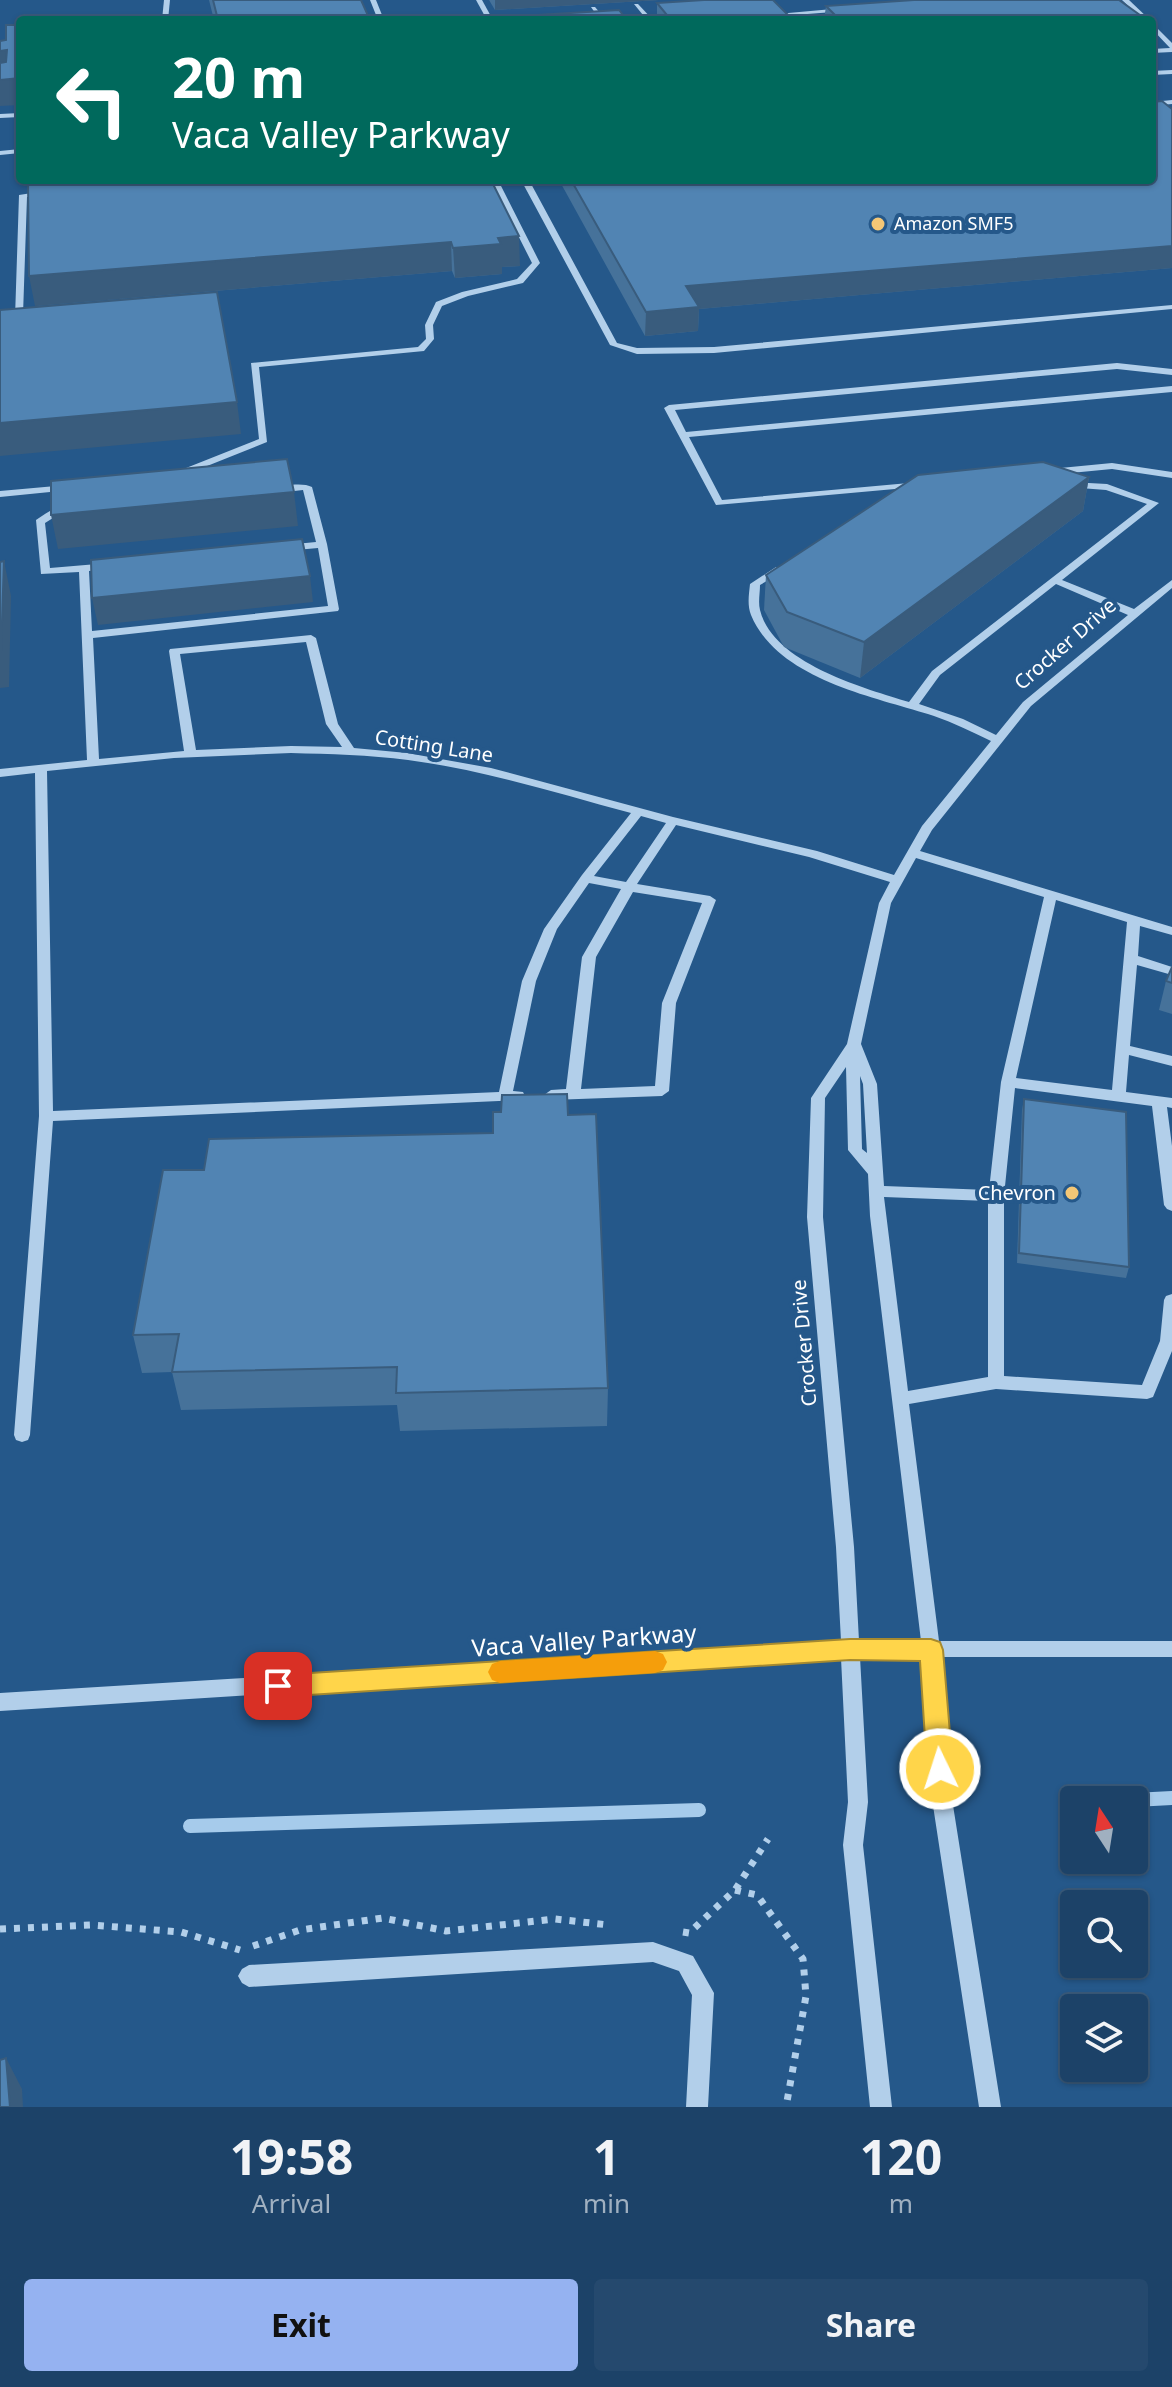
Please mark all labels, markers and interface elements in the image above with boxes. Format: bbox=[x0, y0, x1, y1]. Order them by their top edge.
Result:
text: 20 m bbox=[172, 38, 305, 114]
icon: left bbox=[40, 48, 144, 152]
text: Vaca Valley Parkway bbox=[172, 110, 510, 159]
place label: Amazon SMF5 bbox=[894, 211, 1013, 235]
marker: Amazon SMF5 bbox=[869, 215, 887, 233]
street label: Crocker Drive bbox=[1008, 592, 1121, 696]
street label: Cotting Lane bbox=[373, 723, 495, 768]
place label: Chevron bbox=[978, 1179, 1056, 1206]
marker: Chevron bbox=[1063, 1184, 1081, 1202]
street label: Crocker Drive bbox=[785, 1279, 822, 1408]
street label: Vaca Valley Parkway bbox=[470, 1615, 698, 1664]
pin bbox=[244, 1652, 312, 1720]
icon: arrive bbox=[256, 1664, 300, 1708]
position arrow bbox=[898, 1727, 982, 1811]
north arrow bbox=[1060, 1786, 1148, 1874]
map controls bbox=[1060, 1786, 1148, 2082]
button: search bbox=[1060, 1890, 1148, 1978]
button: layers bbox=[1060, 1994, 1148, 2082]
text: 19:58 bbox=[230, 2124, 353, 2189]
text: 1 bbox=[593, 2124, 620, 2189]
text: 120 bbox=[860, 2124, 942, 2189]
text: Arrival bbox=[252, 2185, 331, 2221]
text: min bbox=[583, 2185, 630, 2221]
text: m bbox=[889, 2185, 913, 2221]
button: Exit bbox=[24, 2279, 578, 2371]
button: Share bbox=[594, 2279, 1148, 2371]

